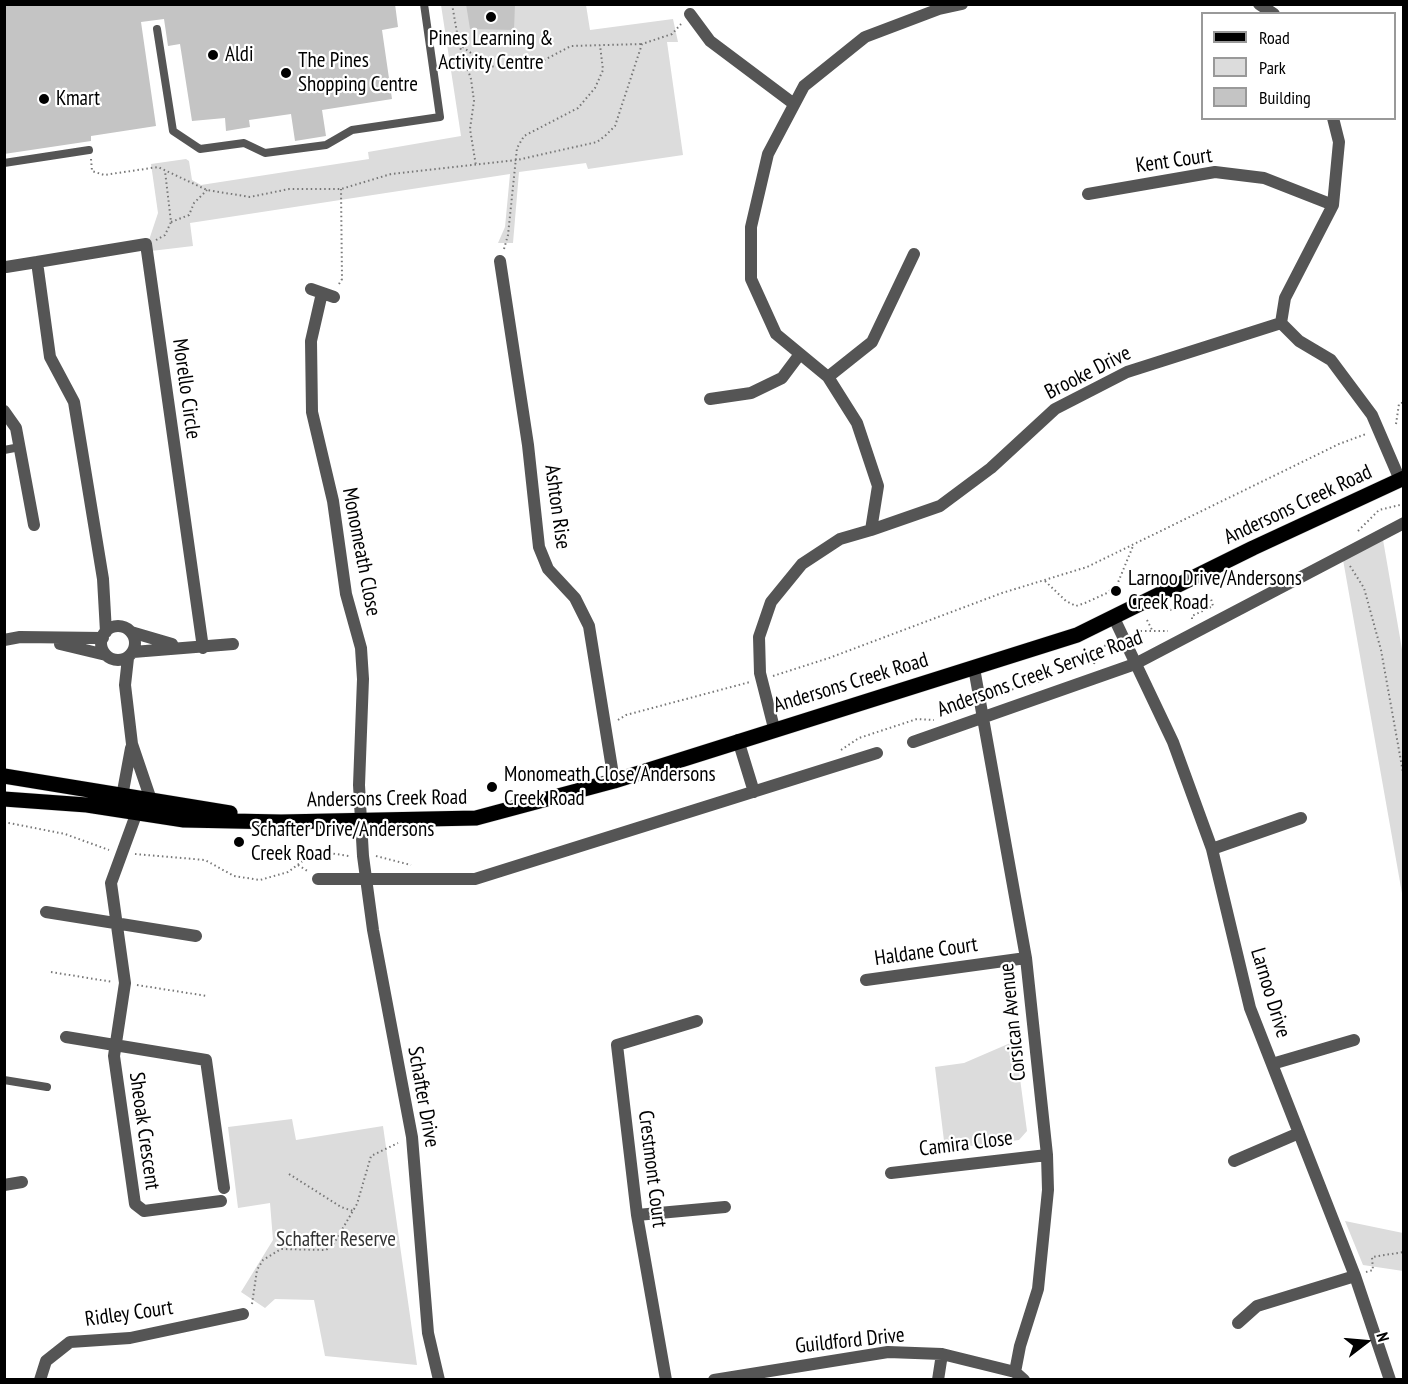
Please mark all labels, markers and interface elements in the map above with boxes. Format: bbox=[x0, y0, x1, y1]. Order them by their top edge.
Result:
marker: Pines Learning & Activity Centre bbox=[484, 10, 498, 24]
legend bbox=[1201, 12, 1396, 120]
place label: Pines Learning & Activity Centre bbox=[429, 26, 553, 76]
text: Road bbox=[1259, 26, 1290, 49]
place label: Aldi bbox=[225, 42, 253, 68]
marker: Aldi bbox=[206, 48, 220, 62]
place label: The Pines Shopping Centre bbox=[298, 48, 418, 98]
text: Park bbox=[1259, 56, 1286, 79]
marker: The Pines Shopping Centre bbox=[279, 66, 293, 80]
place label: Kmart bbox=[56, 86, 100, 112]
text: Building bbox=[1259, 86, 1311, 109]
marker: Kmart bbox=[37, 92, 51, 106]
street label: Kent Court bbox=[1134, 143, 1214, 179]
street label: Morello Circle bbox=[166, 337, 206, 441]
street label: Brooke Drive bbox=[1041, 341, 1135, 405]
street label: Andersons Creek Road bbox=[1220, 460, 1376, 550]
street label: Ashton Rise bbox=[539, 463, 575, 551]
street label: Monomeath Close bbox=[336, 486, 386, 618]
place label: Larnoo Drive/Andersons Creek Road bbox=[1128, 566, 1302, 616]
marker: Larnoo Drive/Andersons Creek Road bbox=[1109, 584, 1123, 598]
street label: Andersons Creek Service Road bbox=[934, 625, 1146, 723]
street label: Andersons Creek Road bbox=[771, 648, 931, 718]
place label: Monomeath Close/Andersons Creek Road bbox=[504, 762, 716, 812]
marker: Monomeath Close/Andersons Creek Road bbox=[485, 780, 499, 794]
street label: Andersons Creek Road bbox=[307, 785, 467, 813]
place label: Schafter Drive/Andersons Creek Road bbox=[251, 817, 434, 867]
marker: Schafter Drive/Andersons Creek Road bbox=[232, 835, 246, 849]
street label: Haldane Court bbox=[873, 932, 979, 972]
street label: Larnoo Drive bbox=[1244, 945, 1296, 1041]
street label: Corsican Avenue bbox=[994, 962, 1032, 1082]
street label: Schafter Drive bbox=[402, 1045, 444, 1149]
street label: Sheoak Crescent bbox=[123, 1071, 165, 1191]
street label: Crestmont Court bbox=[632, 1109, 672, 1229]
street label: Camira Close bbox=[918, 1126, 1014, 1162]
park label: Schafter Reserve bbox=[276, 1227, 396, 1253]
street label: Ridley Court bbox=[83, 1295, 175, 1333]
north arrow bbox=[1336, 1312, 1396, 1372]
street label: Guildford Drive bbox=[794, 1323, 906, 1359]
text: N bbox=[1372, 1330, 1394, 1344]

